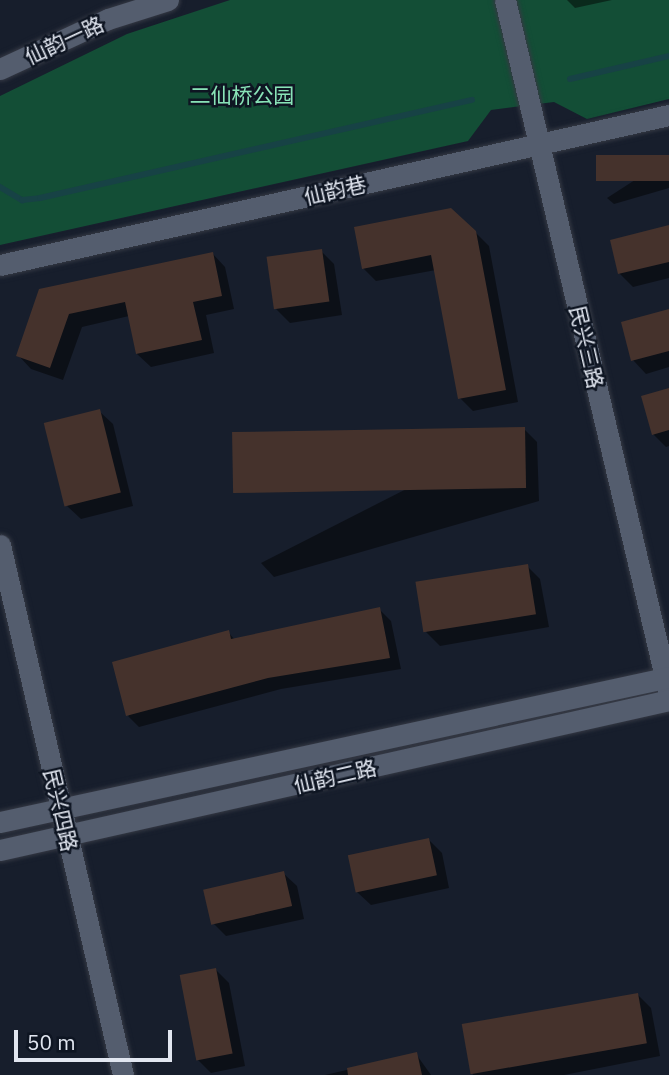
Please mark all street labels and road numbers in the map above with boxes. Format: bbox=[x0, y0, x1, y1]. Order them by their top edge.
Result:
street label: 仙韵一路 bbox=[21, 11, 107, 69]
street label: 仙韵巷 bbox=[301, 171, 369, 209]
street label: 民兴三路 bbox=[565, 303, 609, 391]
street label: 仙韵二路 bbox=[291, 754, 379, 798]
street label: 民兴四路 bbox=[39, 766, 83, 854]

